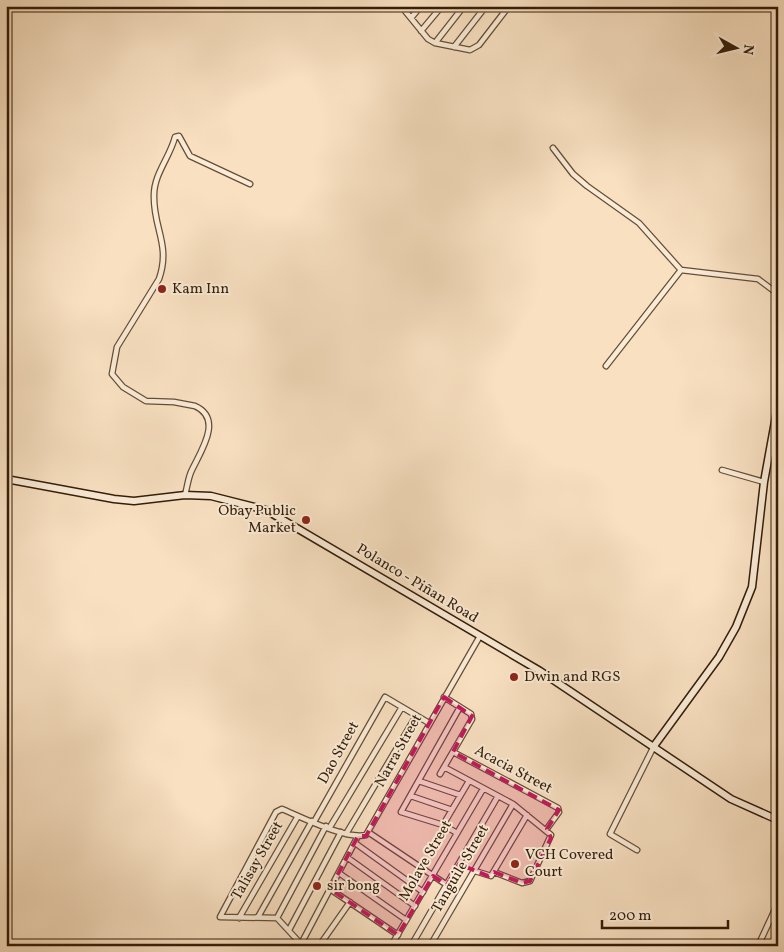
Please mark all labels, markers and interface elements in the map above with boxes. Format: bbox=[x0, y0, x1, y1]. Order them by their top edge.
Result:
north arrow bbox=[712, 22, 762, 72]
text: N bbox=[737, 43, 758, 56]
place label: Kam Inn bbox=[172, 279, 229, 300]
marker: Kam Inn bbox=[156, 283, 168, 295]
place label: Obay Public Market bbox=[218, 501, 296, 539]
marker: Obay Public Market bbox=[300, 514, 312, 526]
street label: Polanco - Piñan Road bbox=[352, 539, 482, 629]
place label: Dwin and RGS bbox=[524, 667, 620, 688]
marker: Dwin and RGS bbox=[508, 671, 520, 683]
street label: Narra Street bbox=[370, 711, 428, 791]
street label: Dao Street bbox=[313, 718, 365, 788]
street label: Acacia Street bbox=[470, 741, 556, 799]
street label: Molave Street bbox=[394, 817, 458, 905]
street label: Talisay Street bbox=[227, 818, 289, 904]
street label: Tanguile Street bbox=[427, 821, 495, 917]
place label: VCH Covered Court bbox=[525, 845, 613, 883]
marker: VCH Covered Court bbox=[509, 858, 521, 870]
place label: sir bong bbox=[327, 876, 380, 897]
marker: sir bong bbox=[311, 880, 323, 892]
scale bar bbox=[602, 897, 728, 929]
text: 200 m bbox=[609, 906, 652, 927]

